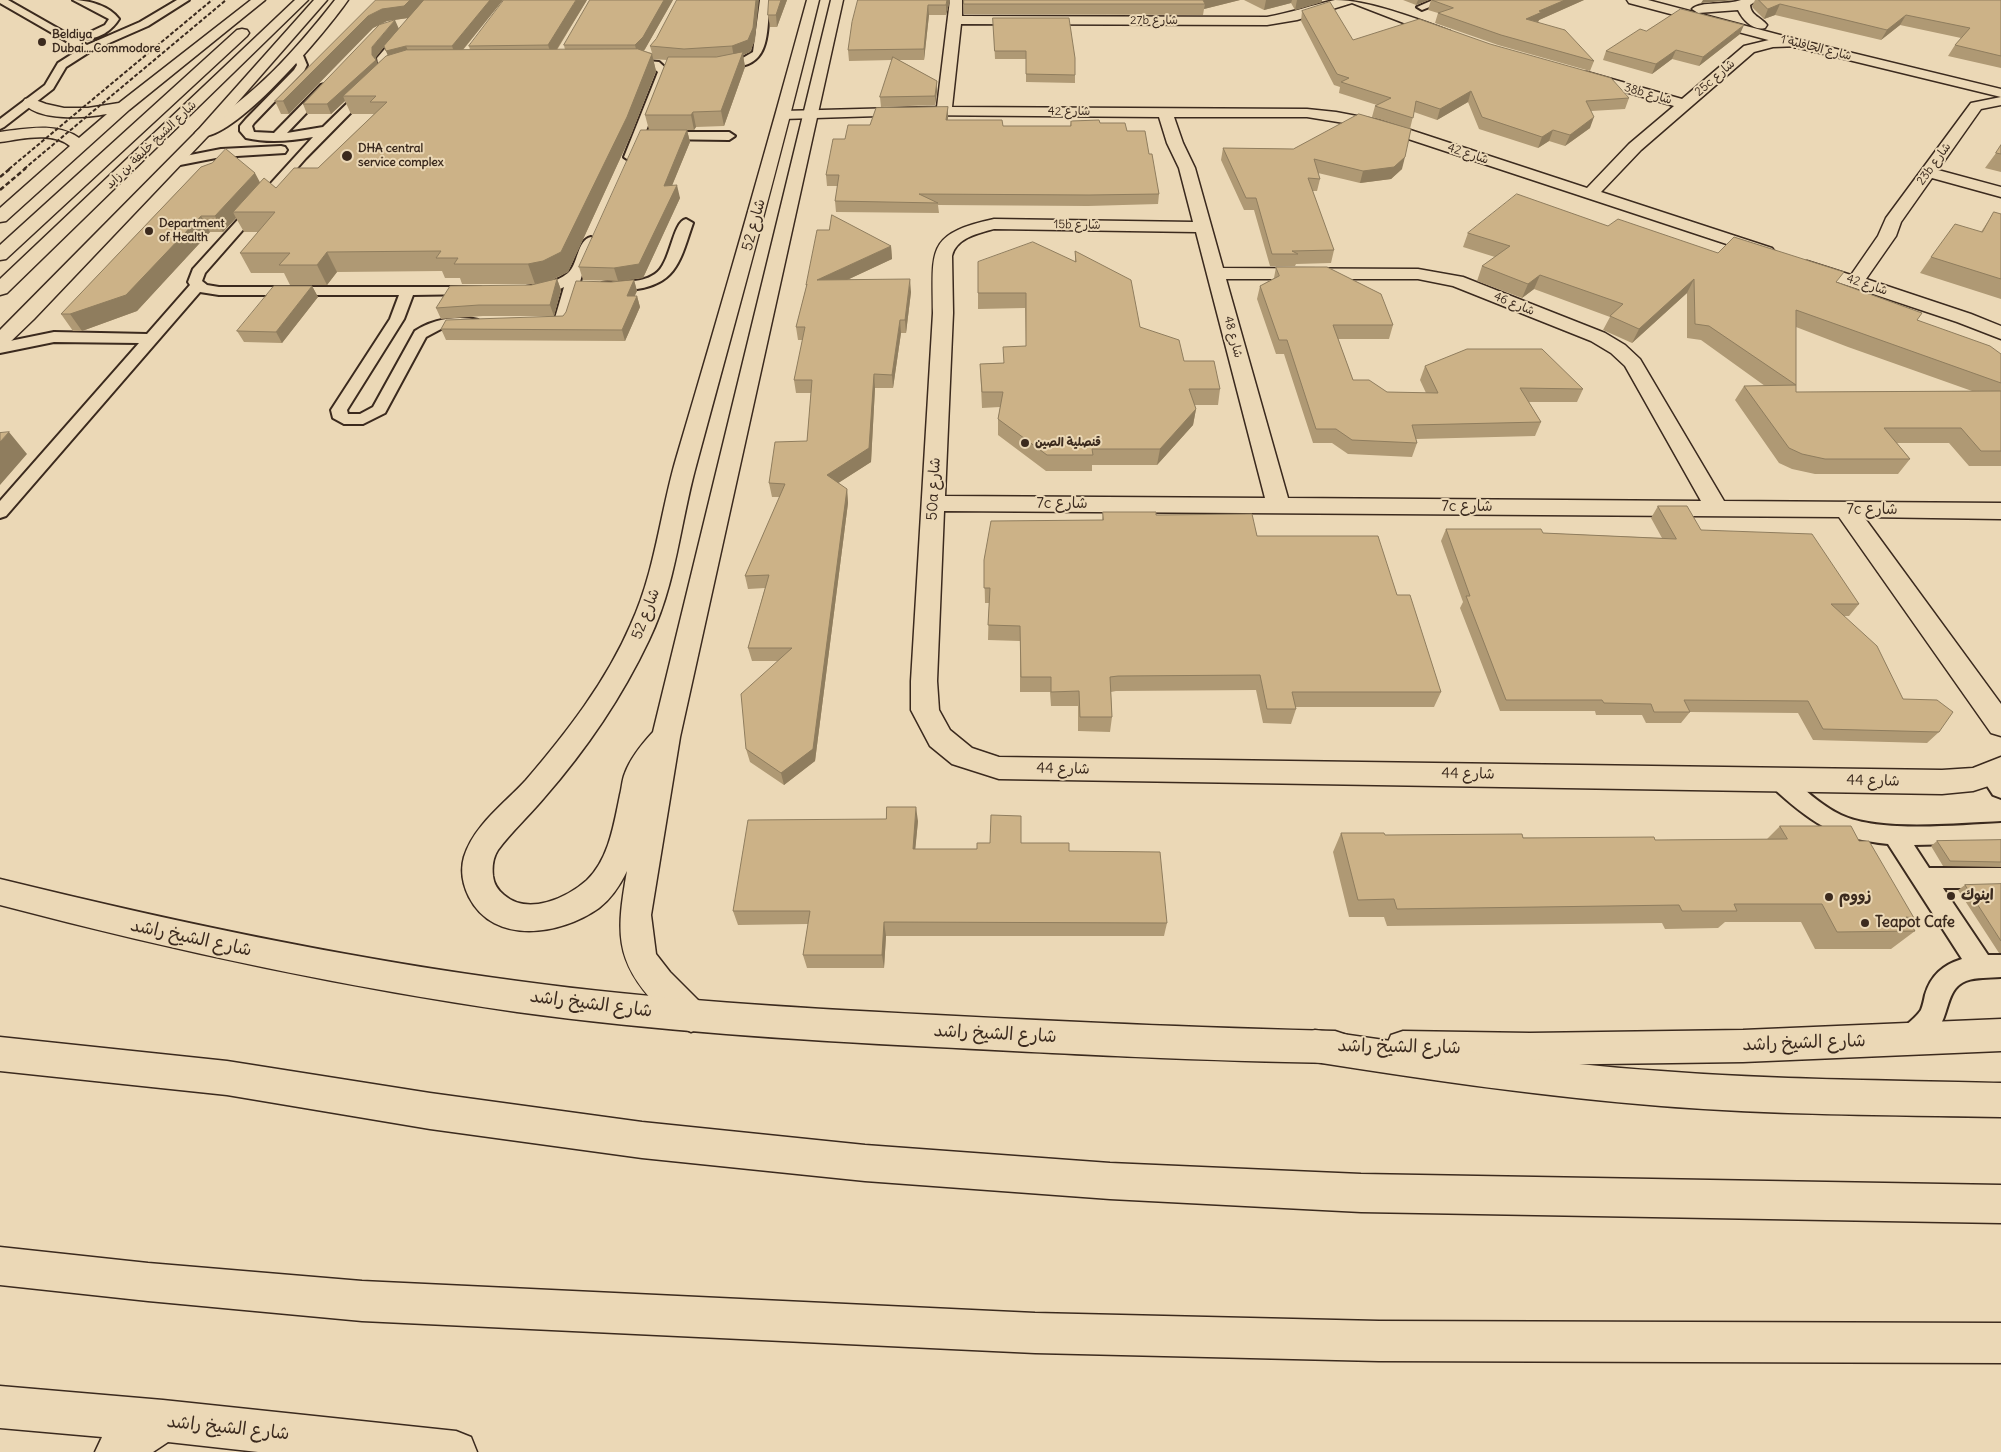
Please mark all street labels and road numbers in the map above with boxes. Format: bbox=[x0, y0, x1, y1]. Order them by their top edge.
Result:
street label: 27b شارع bbox=[1130, 14, 1178, 28]
street label: شارع الجافلية 1 bbox=[1779, 32, 1853, 64]
street label: 25c شارع bbox=[1692, 57, 1738, 99]
street label: 38b شارع bbox=[1622, 80, 1674, 108]
street label: شارع الشيخ خليفة بن زايد bbox=[103, 98, 199, 192]
street label: شارع 42 bbox=[1048, 105, 1090, 119]
street label: 23b شارع bbox=[1914, 140, 1954, 188]
street label: شارع 42 bbox=[1446, 141, 1490, 167]
street label: شارع 52 bbox=[738, 197, 770, 253]
street label: 15b شارع bbox=[1053, 217, 1101, 233]
street label: شارع 42 bbox=[1845, 272, 1889, 298]
street label: شارع 46 bbox=[1492, 289, 1536, 319]
street label: شارع 48 bbox=[1221, 315, 1245, 359]
street label: 50a شارع bbox=[923, 457, 945, 521]
street label: 7c شارع bbox=[1036, 495, 1088, 513]
street label: 7c شارع bbox=[1441, 498, 1493, 516]
street label: 7c شارع bbox=[1846, 501, 1898, 519]
street label: شارع 52 bbox=[628, 586, 664, 642]
street label: شارع 44 bbox=[1036, 760, 1090, 778]
street label: شارع 44 bbox=[1441, 765, 1495, 783]
street label: شارع 44 bbox=[1846, 772, 1900, 790]
street label: شارع الشيخ راشد bbox=[128, 915, 254, 961]
street label: شارع الشيخ راشد bbox=[528, 986, 654, 1022]
street label: شارع الشيخ راشد bbox=[933, 1020, 1057, 1048]
street label: شارع الشيخ راشد bbox=[1742, 1030, 1866, 1056]
street label: شارع الشيخ راشد bbox=[1337, 1035, 1461, 1059]
street label: شارع الشيخ راشد bbox=[166, 1411, 290, 1445]

